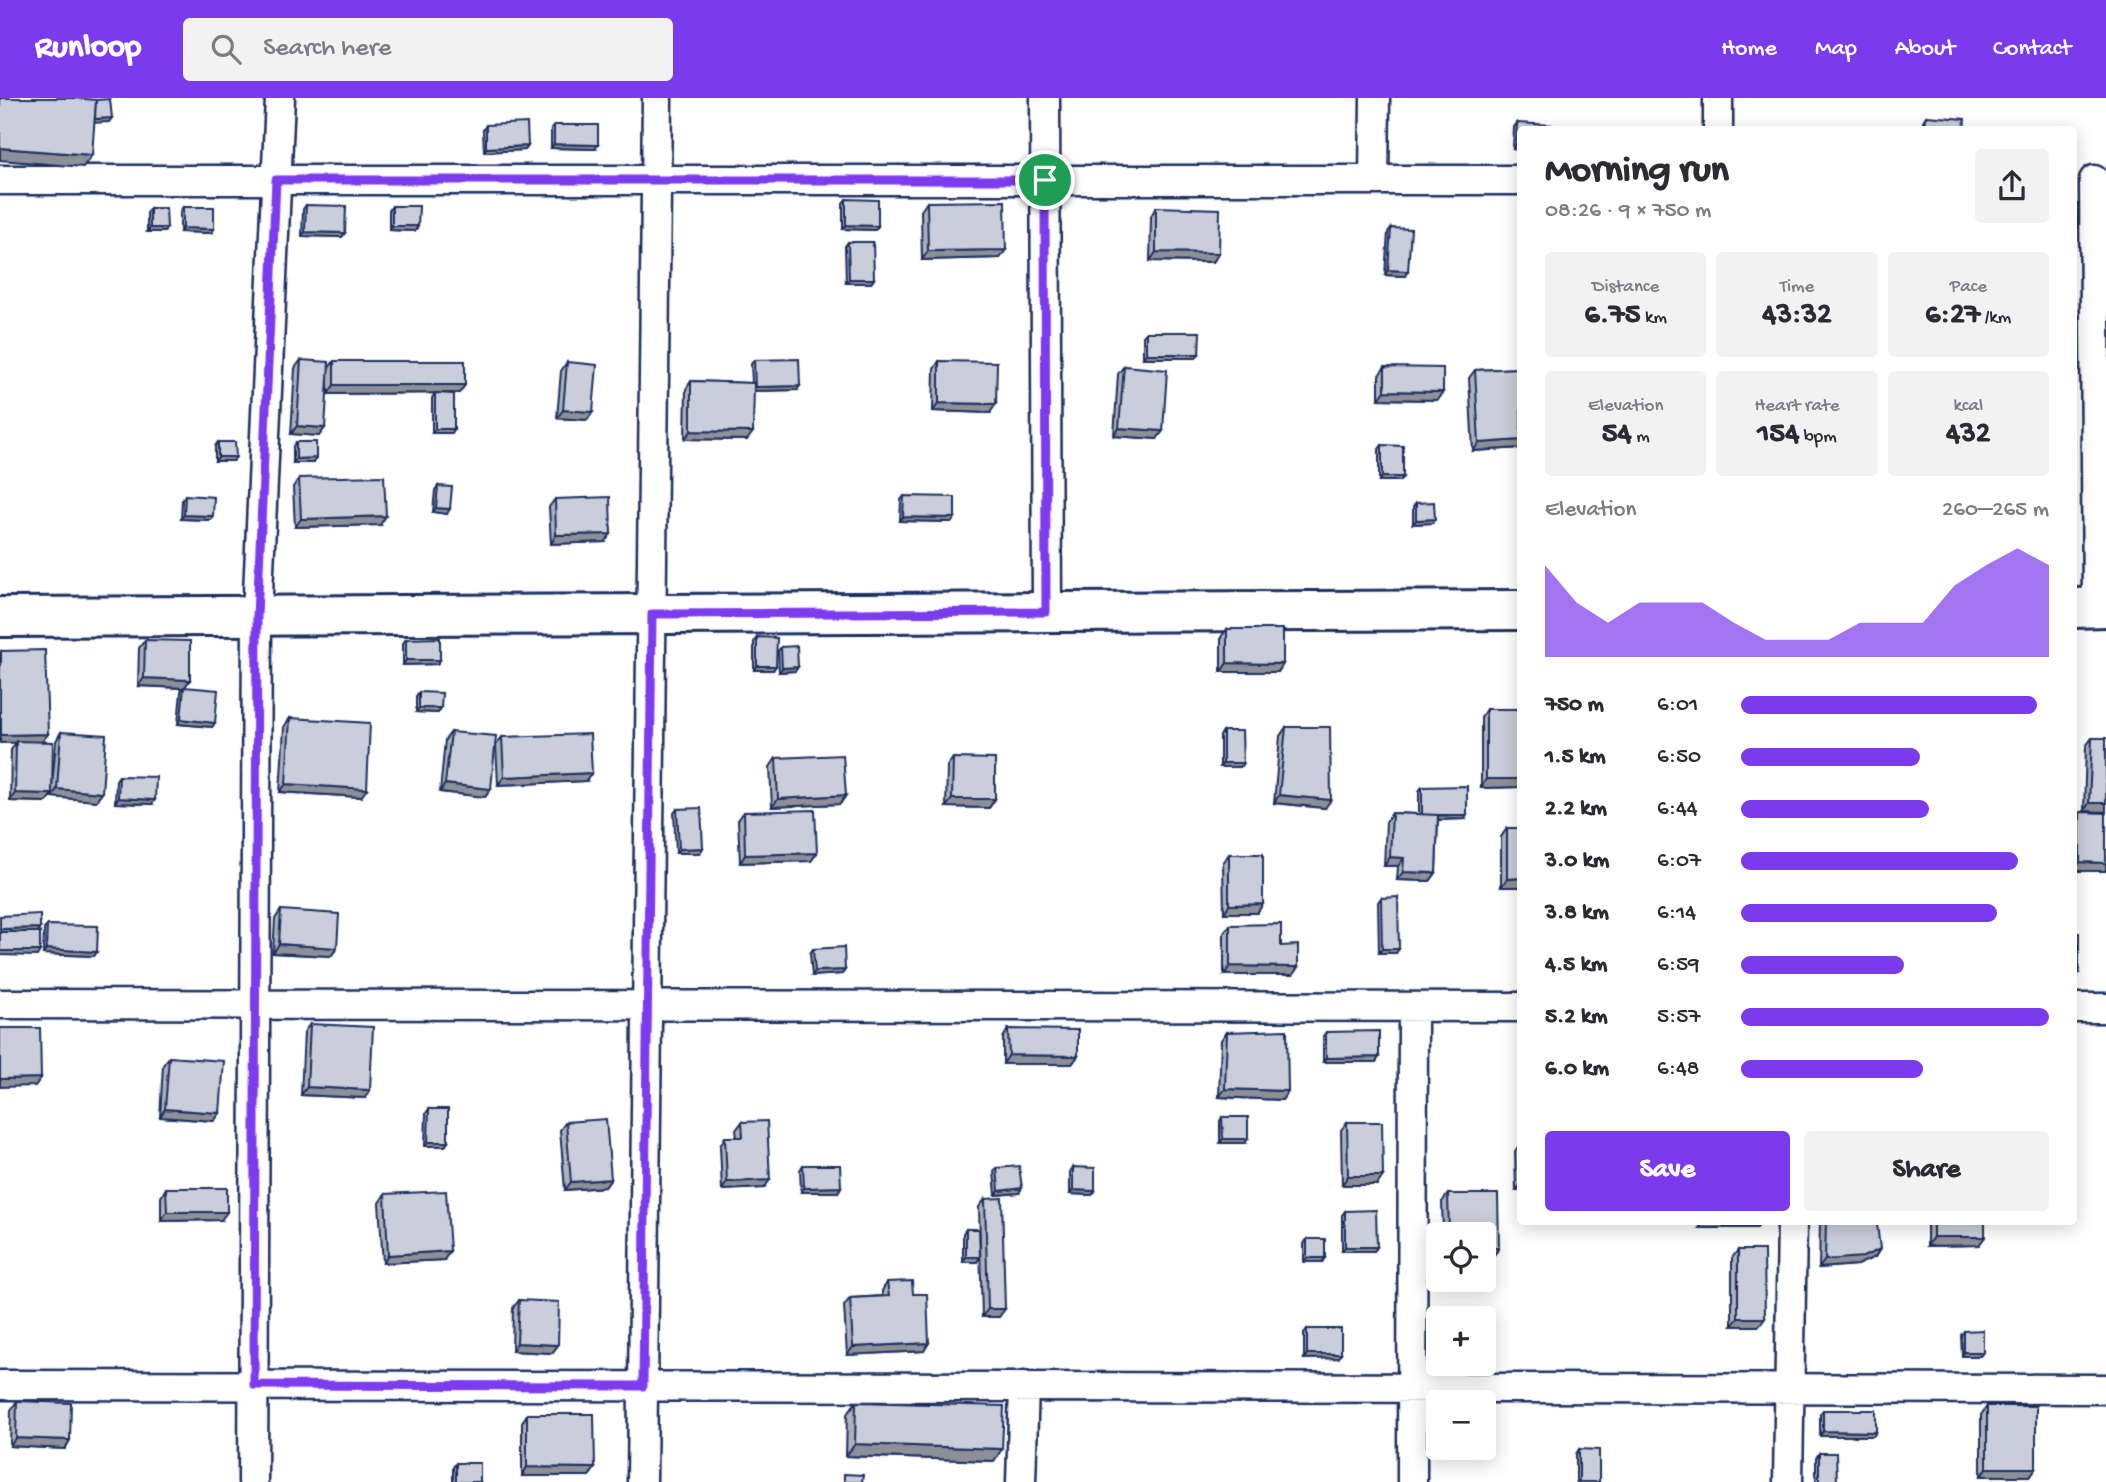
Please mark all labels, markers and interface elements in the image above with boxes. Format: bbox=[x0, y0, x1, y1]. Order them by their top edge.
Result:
search box bbox=[183, 18, 673, 81]
text: Runloop bbox=[35, 30, 141, 68]
icon: search bbox=[207, 30, 245, 68]
text: Search here bbox=[263, 34, 391, 65]
text: Home bbox=[1721, 35, 1777, 64]
text: Map bbox=[1815, 35, 1857, 64]
text: About bbox=[1895, 35, 1955, 64]
text: Contact bbox=[1993, 35, 2071, 64]
button: share bbox=[1975, 149, 2049, 223]
pin bbox=[1015, 150, 1075, 210]
text: Morning run bbox=[1545, 150, 1729, 194]
icon: arrive bbox=[1026, 161, 1064, 199]
text: 08:26 · 9 × 750 m bbox=[1545, 198, 1711, 225]
text: Distance bbox=[1592, 276, 1659, 299]
text: Time bbox=[1780, 276, 1814, 299]
text: Pace bbox=[1950, 276, 1987, 299]
text: 6.75 bbox=[1584, 299, 1640, 334]
text: 43:32 bbox=[1762, 299, 1832, 334]
text: 6:27 bbox=[1925, 299, 1980, 334]
text: km bbox=[1640, 307, 1667, 330]
text: /km bbox=[1980, 307, 2011, 330]
text: Elevation bbox=[1588, 395, 1663, 418]
text: Heart rate bbox=[1754, 395, 1840, 418]
text: kcal bbox=[1953, 395, 1983, 418]
text: 54 bbox=[1602, 418, 1632, 453]
text: 154 bbox=[1757, 418, 1799, 453]
text: 432 bbox=[1946, 418, 1991, 453]
text: m bbox=[1632, 426, 1650, 449]
text: bpm bbox=[1799, 426, 1837, 449]
text: Elevation bbox=[1545, 497, 1636, 524]
text: 260–265 m bbox=[1942, 497, 2049, 524]
text: 750 m bbox=[1545, 692, 1604, 719]
text: 6:01 bbox=[1657, 692, 1698, 719]
text: 1.5 km bbox=[1545, 744, 1606, 771]
text: 6:50 bbox=[1657, 744, 1701, 771]
text: 2.2 km bbox=[1545, 796, 1607, 823]
text: 6:44 bbox=[1657, 796, 1698, 823]
text: 3.0 km bbox=[1545, 848, 1609, 875]
text: 6:07 bbox=[1657, 848, 1701, 875]
text: 3.8 km bbox=[1545, 900, 1609, 927]
text: 6:14 bbox=[1657, 900, 1696, 927]
text: 4.5 km bbox=[1545, 952, 1607, 979]
text: 6:59 bbox=[1657, 952, 1700, 979]
text: 5.2 km bbox=[1545, 1004, 1608, 1031]
text: 5:57 bbox=[1657, 1004, 1700, 1031]
text: 6.0 km bbox=[1545, 1056, 1609, 1083]
text: 6:48 bbox=[1657, 1056, 1699, 1083]
button: Save bbox=[1545, 1131, 1790, 1211]
button: Share bbox=[1804, 1131, 2049, 1211]
map controls bbox=[1426, 1222, 1496, 1460]
button: locate bbox=[1426, 1222, 1496, 1292]
button: + bbox=[1426, 1306, 1496, 1376]
button: − bbox=[1426, 1390, 1496, 1460]

